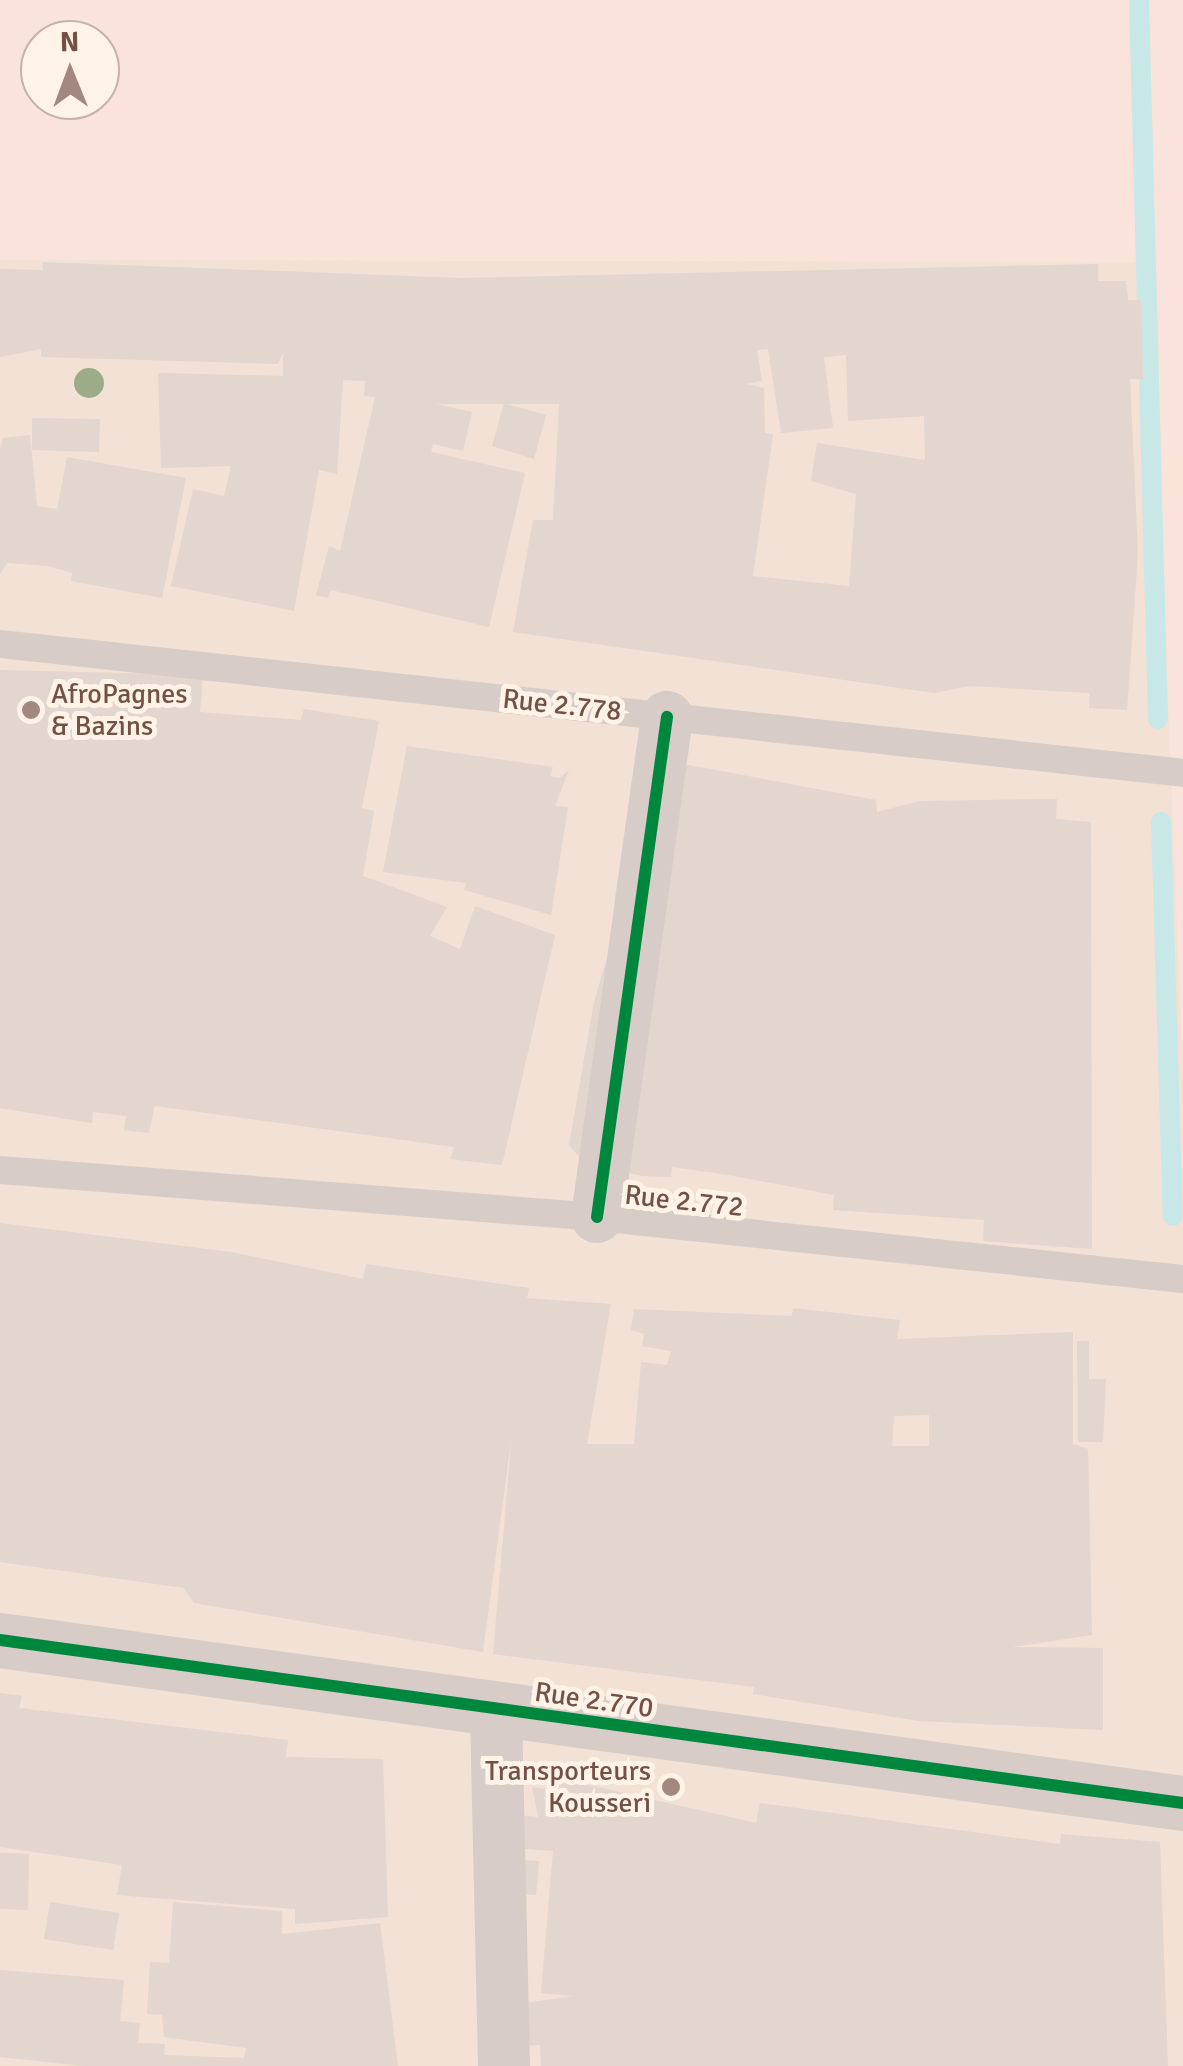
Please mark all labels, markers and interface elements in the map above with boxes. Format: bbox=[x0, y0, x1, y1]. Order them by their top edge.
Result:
north arrow bbox=[20, 20, 120, 120]
text: N bbox=[59, 25, 80, 59]
place label: AfroPagnes & Bazins bbox=[51, 677, 188, 743]
street label: Rue 2.778 bbox=[501, 682, 623, 728]
marker: AfroPagnes & Bazins bbox=[20, 699, 42, 721]
street label: Rue 2.772 bbox=[623, 1178, 745, 1224]
street label: Rue 2.770 bbox=[533, 1675, 655, 1725]
place label: Transporteurs Kousseri bbox=[485, 1754, 651, 1820]
marker: Transporteurs Kousseri bbox=[660, 1776, 682, 1798]

